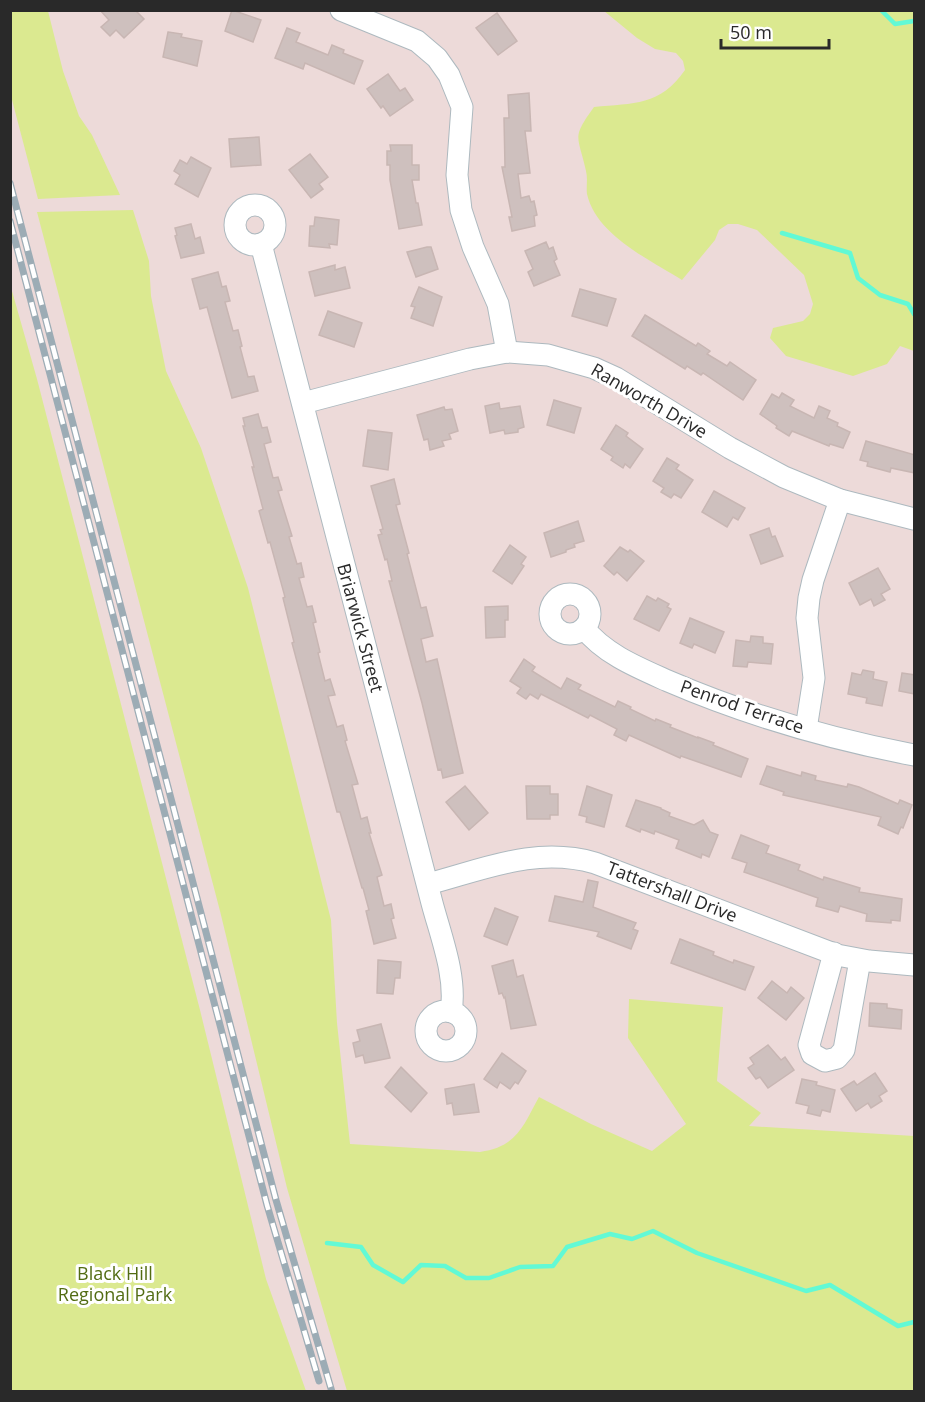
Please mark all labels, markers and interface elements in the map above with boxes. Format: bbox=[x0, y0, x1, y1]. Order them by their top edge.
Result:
scale bar bbox=[721, 12, 829, 50]
text: 50 m bbox=[730, 20, 772, 44]
street label: Ranworth Drive bbox=[587, 357, 712, 443]
street label: Briarwick Street bbox=[332, 561, 390, 695]
street label: Penrod Terrace bbox=[677, 674, 807, 738]
street label: Tattershall Drive bbox=[604, 855, 741, 927]
park label: Black Hill Regional Park bbox=[58, 1261, 173, 1306]

